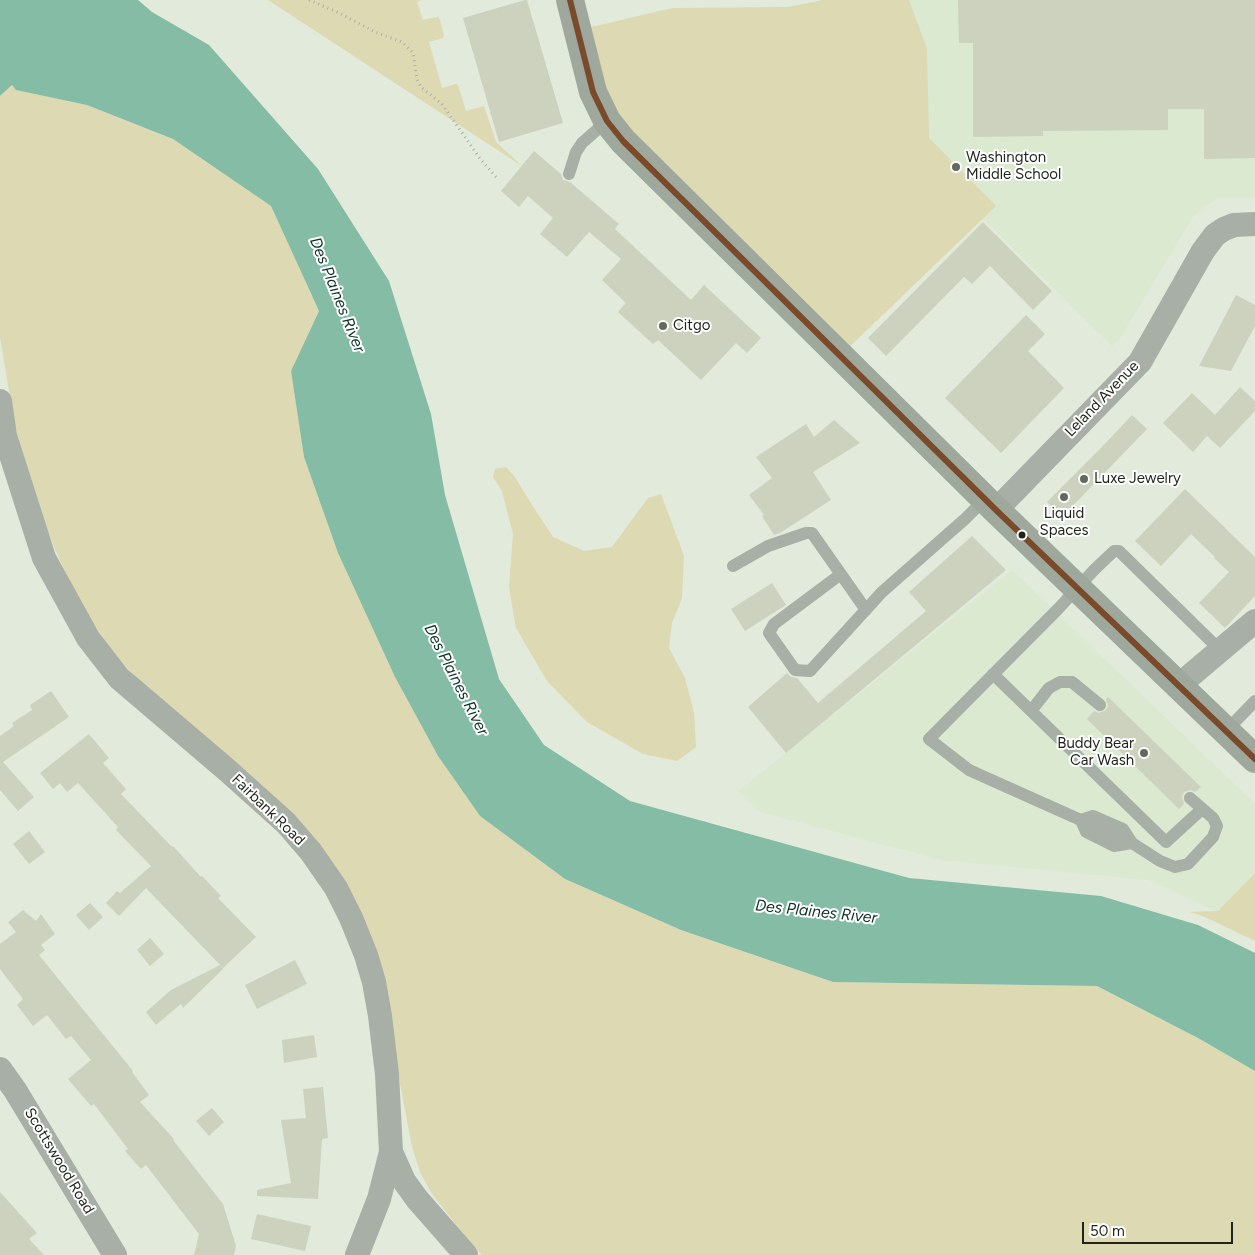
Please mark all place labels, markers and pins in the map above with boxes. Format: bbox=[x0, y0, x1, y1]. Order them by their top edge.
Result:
place label: Washington Middle School bbox=[966, 149, 1061, 184]
marker: Washington Middle School bbox=[950, 161, 962, 173]
place label: Citgo bbox=[673, 317, 710, 335]
marker: Citgo bbox=[657, 320, 669, 332]
place label: Luxe Jewelry bbox=[1094, 470, 1181, 488]
marker: Luxe Jewelry bbox=[1078, 473, 1090, 485]
marker: Liquid Spaces bbox=[1058, 491, 1070, 503]
place label: Liquid Spaces bbox=[1039, 505, 1089, 540]
unlabelled marker bbox=[1017, 530, 1027, 540]
place label: Buddy Bear Car Wash bbox=[1057, 735, 1134, 770]
marker: Buddy Bear Car Wash bbox=[1138, 747, 1150, 759]

